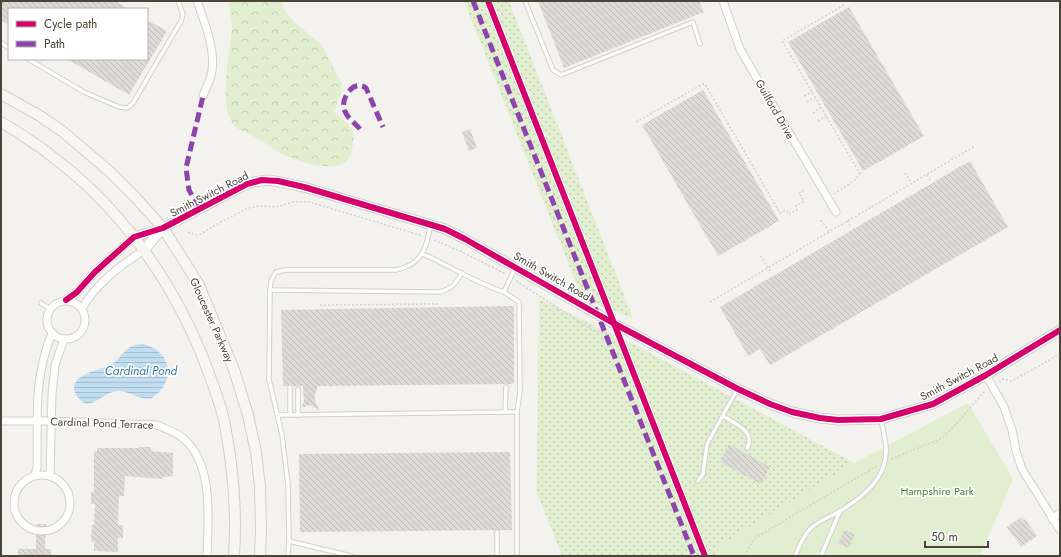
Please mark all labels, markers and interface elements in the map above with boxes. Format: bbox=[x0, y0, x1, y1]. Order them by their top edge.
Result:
legend bbox=[8, 8, 148, 60]
text: Cycle path bbox=[44, 15, 97, 33]
text: Path bbox=[44, 35, 65, 53]
street label: Guilford Drive bbox=[751, 76, 799, 142]
street label: Smith Switch Road bbox=[167, 167, 251, 221]
street label: Smith Switch Road bbox=[511, 248, 593, 304]
street label: Gloucester Parkway bbox=[186, 275, 238, 365]
street label: Smith Switch Road bbox=[917, 350, 1001, 404]
water label: Cardinal Pond bbox=[105, 362, 179, 380]
street label: Cardinal Pond Terrace bbox=[50, 413, 154, 433]
park label: Hampshire Park bbox=[900, 483, 974, 499]
scale bar bbox=[925, 523, 988, 549]
text: 50 m bbox=[931, 528, 958, 546]

